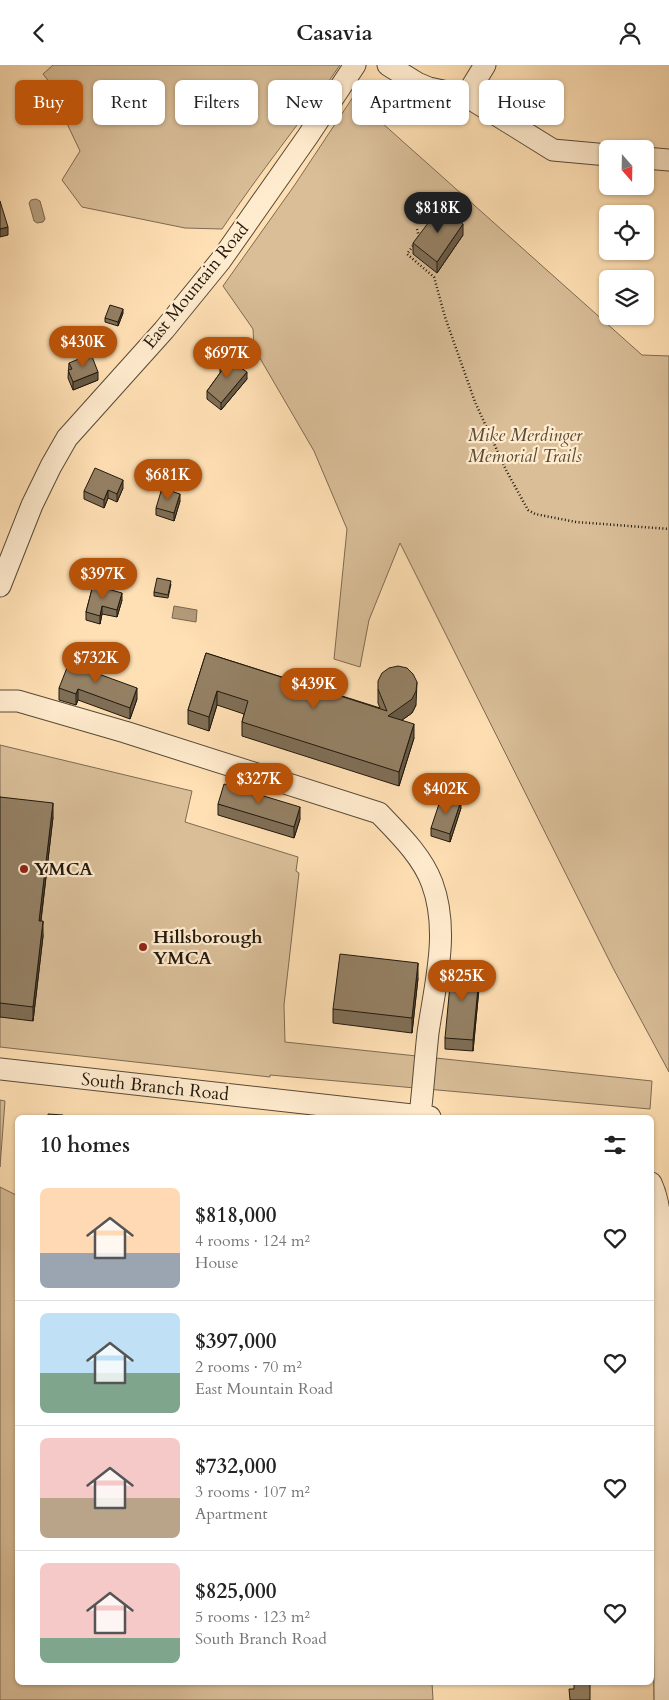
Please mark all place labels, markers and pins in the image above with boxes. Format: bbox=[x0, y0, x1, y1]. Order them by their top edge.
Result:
pin: $818K bbox=[403, 191, 473, 234]
pin: $430K bbox=[48, 325, 118, 368]
pin: $697K bbox=[192, 337, 262, 379]
pin: $681K bbox=[133, 459, 203, 501]
pin: $397K bbox=[68, 557, 138, 600]
pin: $732K bbox=[61, 641, 131, 684]
pin: $439K bbox=[279, 667, 349, 710]
pin: $327K bbox=[224, 763, 294, 805]
pin: $402K bbox=[411, 773, 481, 815]
place label: YMCA bbox=[34, 857, 93, 882]
marker: YMCA bbox=[18, 863, 30, 875]
place label: Hillsborough YMCA bbox=[153, 925, 263, 971]
marker: Hillsborough YMCA bbox=[137, 941, 149, 953]
pin: $825K bbox=[427, 959, 497, 1002]

